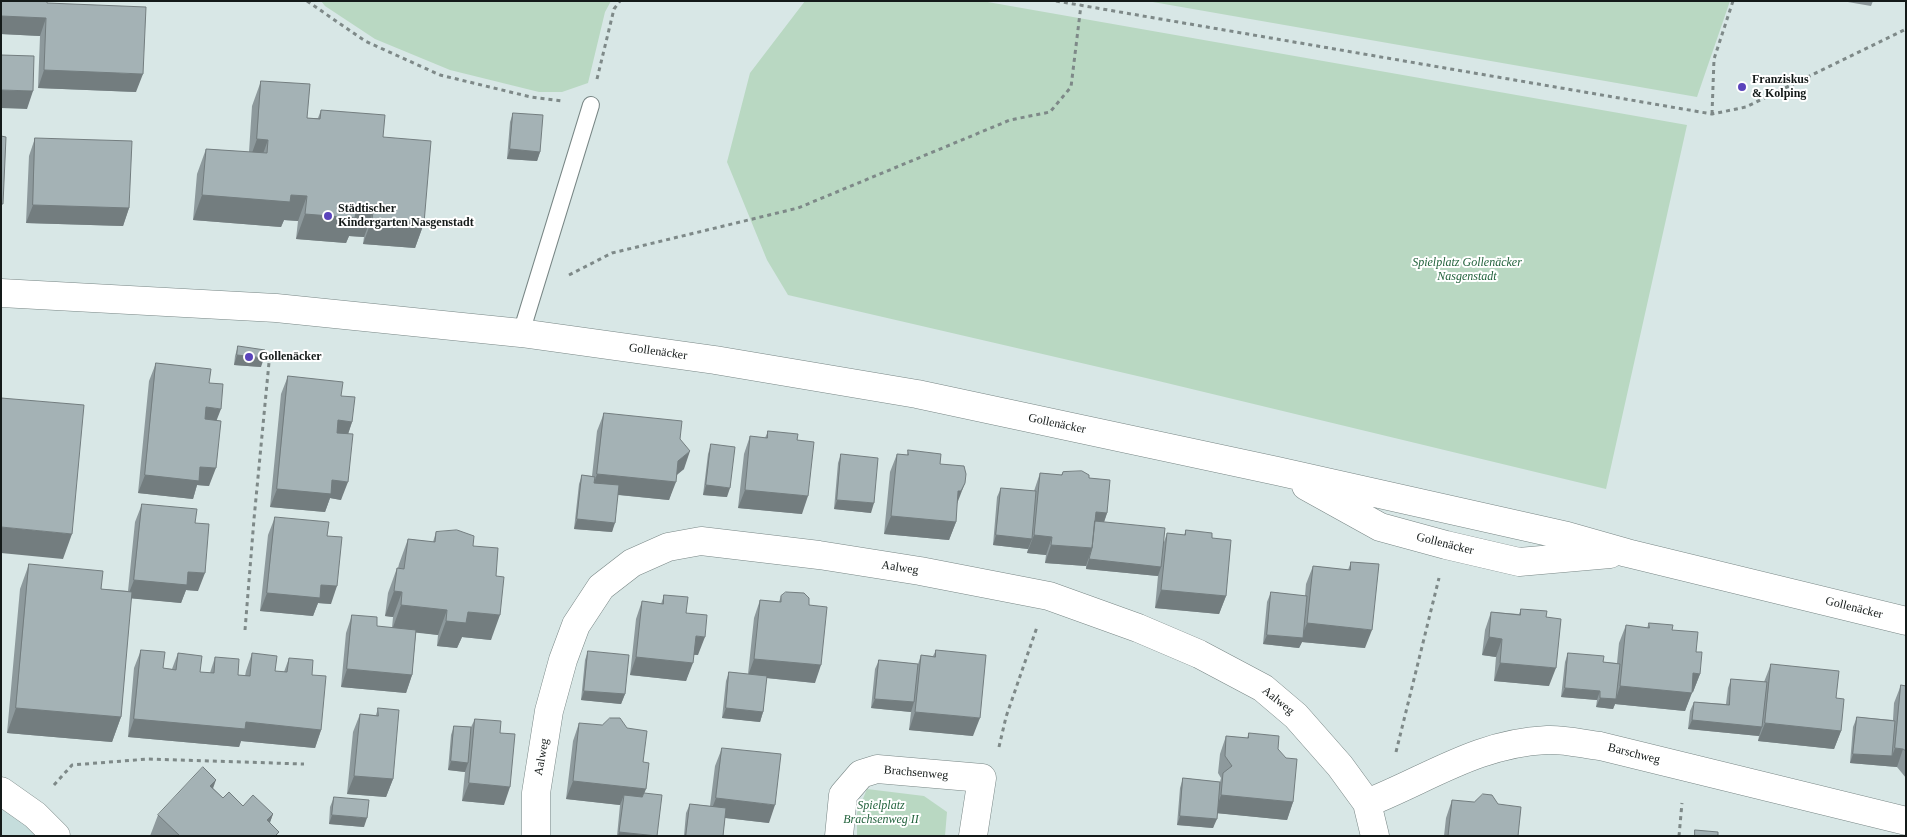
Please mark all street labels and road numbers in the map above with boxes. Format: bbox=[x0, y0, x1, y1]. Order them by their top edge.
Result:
street label: Gollenäcker bbox=[628, 341, 688, 363]
street label: Gollenäcker bbox=[1027, 411, 1087, 437]
street label: Gollenäcker bbox=[1415, 530, 1475, 558]
street label: Aalweg bbox=[880, 558, 920, 578]
street label: Gollenäcker bbox=[1824, 594, 1884, 622]
street label: Aalweg bbox=[1259, 684, 1297, 718]
street label: Aalweg bbox=[532, 737, 552, 777]
street label: Barschweg bbox=[1606, 741, 1662, 767]
street label: Brachsenweg bbox=[883, 763, 949, 783]

